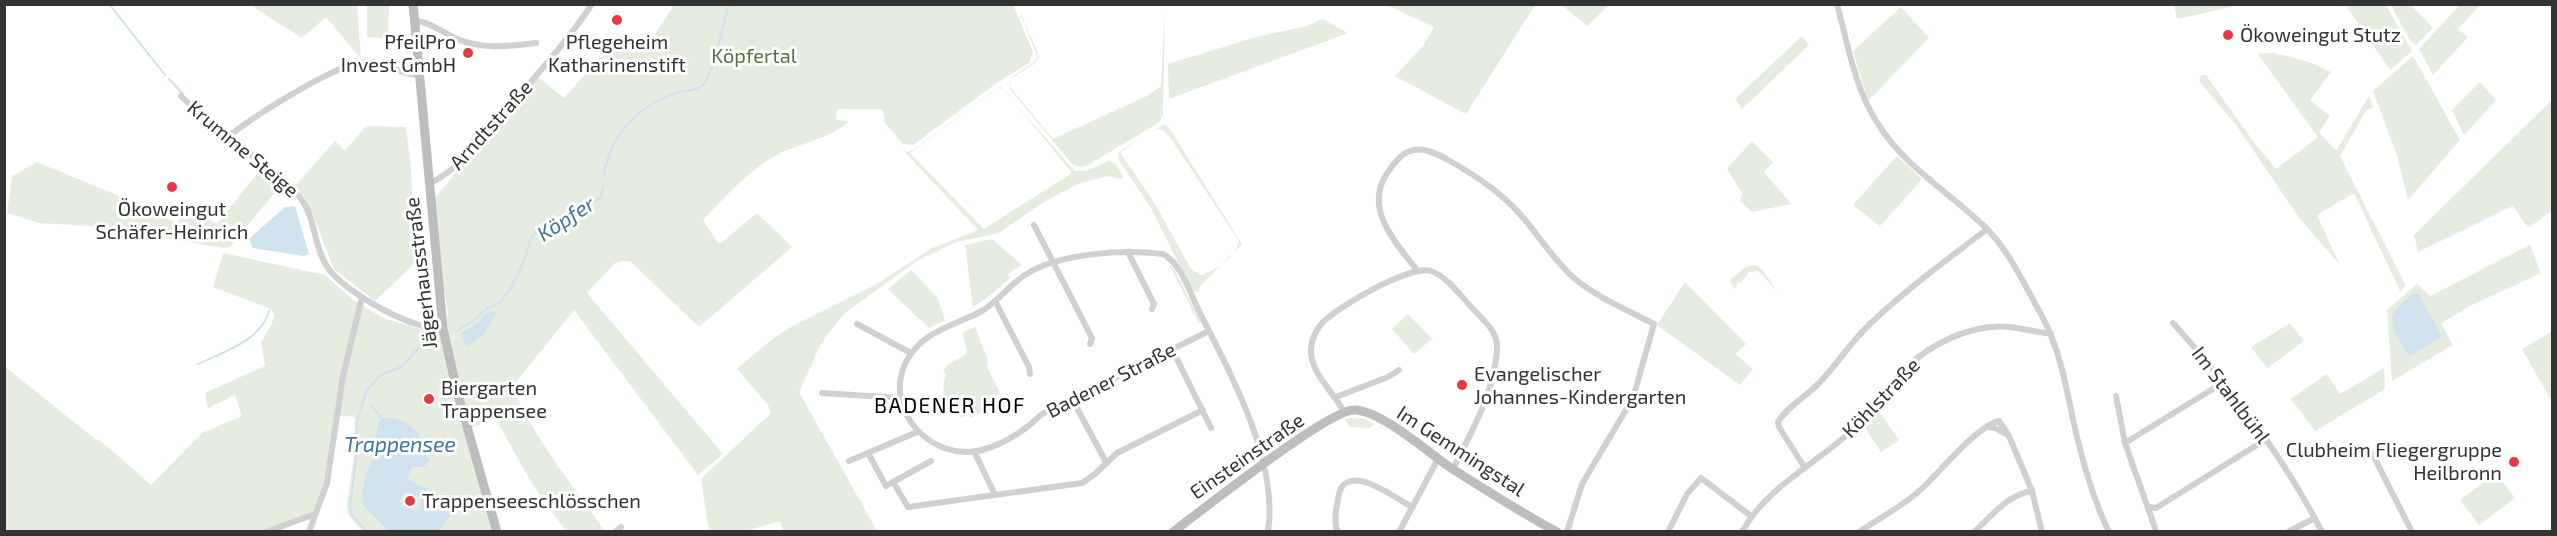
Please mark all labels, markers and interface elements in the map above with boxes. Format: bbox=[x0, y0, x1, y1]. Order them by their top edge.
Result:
marker: Pflegeheim Katharinenstift bbox=[610, 13, 624, 27]
place label: Ökoweingut Stutz bbox=[2240, 22, 2401, 46]
marker: Ökoweingut Stutz bbox=[2221, 28, 2235, 42]
place label: PfeilPro Invest GmbH bbox=[341, 29, 456, 76]
place label: Pflegeheim Katharinenstift bbox=[548, 29, 686, 76]
park label: Köpfertal bbox=[711, 43, 797, 67]
marker: PfeilPro Invest GmbH bbox=[461, 46, 475, 60]
street label: Arndtstraße bbox=[444, 75, 537, 174]
street label: Krumme Steige bbox=[183, 95, 304, 202]
marker: Ökoweingut Schäfer-Heinrich bbox=[165, 180, 179, 194]
water label: Köpfer bbox=[532, 190, 599, 246]
place label: Ökoweingut Schäfer-Heinrich bbox=[96, 196, 248, 243]
street label: Jägerhausstraße bbox=[399, 196, 441, 350]
street label: Badener Straße bbox=[1042, 336, 1179, 422]
street label: Im Stahlbühl bbox=[2188, 341, 2276, 448]
street label: Köhlstraße bbox=[1836, 352, 1924, 442]
place label: Evangelischer Johannes-Kindergarten bbox=[1474, 361, 1686, 408]
place label: Biergarten Trappensee bbox=[441, 375, 547, 422]
marker: Evangelischer Johannes-Kindergarten bbox=[1455, 378, 1469, 392]
marker: Biergarten Trappensee bbox=[422, 392, 436, 406]
district label: BADENER HOF bbox=[874, 392, 1026, 417]
street label: Im Gemmingstal bbox=[1393, 400, 1530, 501]
street label: Einsteinstraße bbox=[1185, 407, 1308, 503]
water label: Trappensee bbox=[344, 431, 456, 456]
place label: Clubheim Fliegergruppe Heilbronn bbox=[2286, 437, 2502, 484]
marker: Clubheim Fliegergruppe Heilbronn bbox=[2507, 455, 2521, 469]
place label: Trappenseeschlösschen bbox=[422, 488, 641, 512]
marker: Trappenseeschlösschen bbox=[403, 494, 417, 508]

